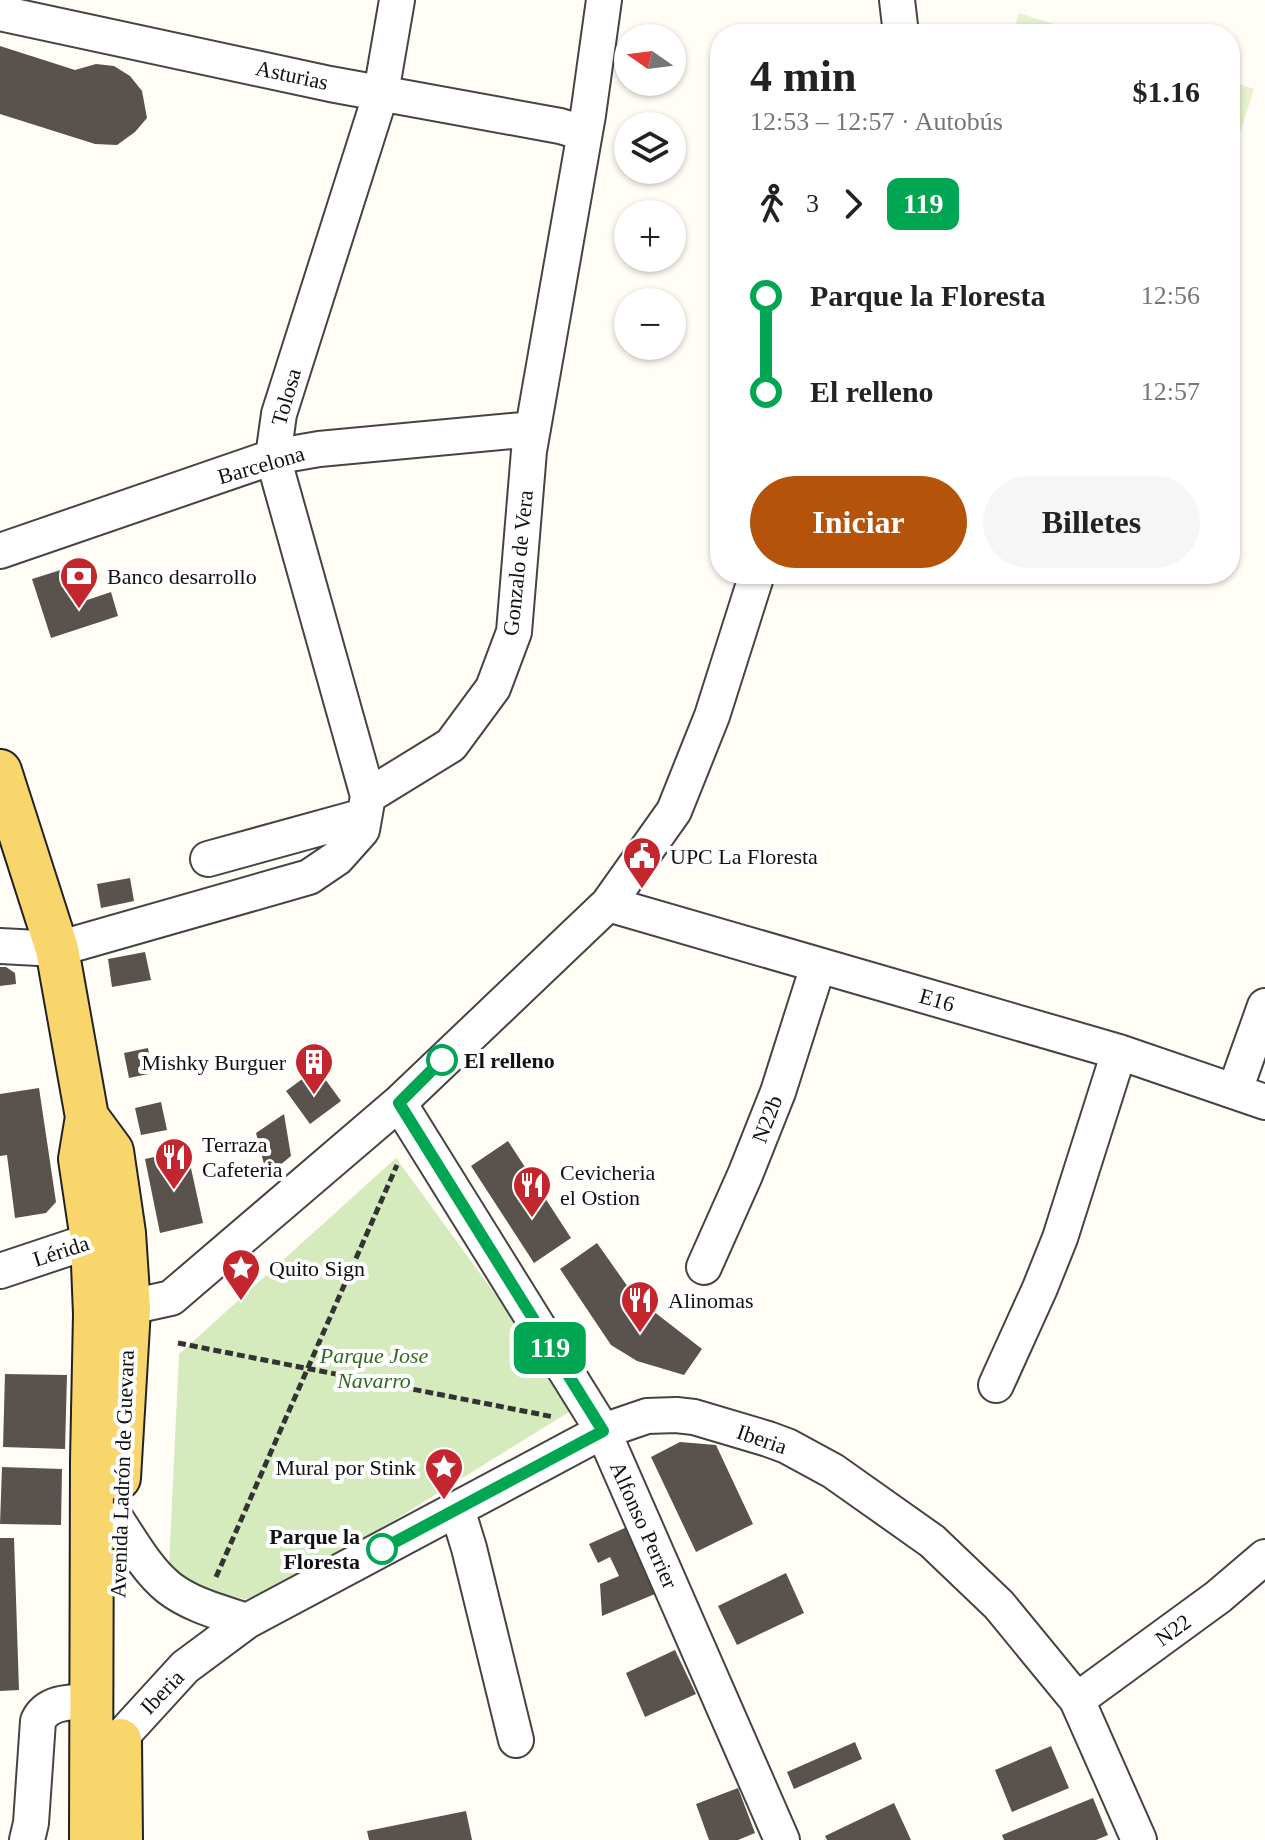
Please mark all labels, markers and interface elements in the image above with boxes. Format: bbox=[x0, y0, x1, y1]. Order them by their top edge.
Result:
north arrow bbox=[614, 24, 686, 96]
map controls bbox=[614, 24, 686, 360]
text: 4 min bbox=[750, 52, 856, 101]
street label: Asturias bbox=[254, 55, 330, 95]
text: $1.16 bbox=[1133, 75, 1200, 108]
text: 12:53 – 12:57 · Autobús bbox=[750, 107, 1003, 136]
button: layers bbox=[614, 112, 686, 184]
icon: walk bbox=[750, 182, 794, 226]
icon: forward bbox=[831, 182, 875, 226]
text: 119 bbox=[903, 188, 943, 219]
text: 3 bbox=[806, 189, 819, 218]
button: + bbox=[614, 200, 686, 272]
text: Parque la Floresta bbox=[810, 279, 1046, 312]
text: 12:56 bbox=[1141, 281, 1200, 310]
button: − bbox=[614, 288, 686, 360]
street label: Tolosa bbox=[266, 365, 306, 428]
text: El relleno bbox=[810, 375, 934, 408]
text: 12:57 bbox=[1141, 377, 1200, 406]
street label: Barcelona bbox=[215, 441, 308, 489]
button: Iniciar bbox=[750, 476, 967, 568]
button: Billetes bbox=[983, 476, 1200, 568]
street label: Gonzalo de Vera bbox=[498, 489, 538, 637]
bank icon: Banco desarrollo bbox=[58, 555, 100, 610]
place label: Banco desarrollo bbox=[107, 564, 257, 589]
public building icon: UPC La Floresta bbox=[621, 835, 663, 890]
place label: UPC La Floresta bbox=[670, 844, 818, 869]
street label: E16 bbox=[917, 983, 957, 1017]
building icon: Mishky Burguer bbox=[293, 1041, 335, 1096]
marker: El relleno bbox=[427, 1045, 457, 1075]
place label: El relleno bbox=[464, 1048, 555, 1073]
place label: Mishky Burguer bbox=[142, 1050, 287, 1075]
street label: N22b bbox=[747, 1092, 787, 1146]
place label: Terraza Cafeteria bbox=[202, 1132, 283, 1182]
restaurant icon: Terraza Cafeteria bbox=[153, 1136, 195, 1191]
place label: Cevicheria el Ostion bbox=[560, 1160, 656, 1210]
restaurant icon: Cevicheria el Ostion bbox=[511, 1164, 553, 1219]
street label: Lérida bbox=[30, 1230, 92, 1272]
place icon: Quito Sign bbox=[220, 1247, 262, 1302]
place label: Quito Sign bbox=[269, 1256, 365, 1281]
restaurant icon: Alinomas bbox=[619, 1279, 661, 1334]
place label: Alinomas bbox=[668, 1288, 754, 1313]
line badge: 119 bbox=[504, 1322, 596, 1374]
text: 119 bbox=[530, 1332, 570, 1363]
park label: Parque Jose Navarro bbox=[319, 1343, 429, 1393]
street label: Avenida Ladrón de Guevara bbox=[105, 1349, 139, 1598]
street label: Iberia bbox=[734, 1419, 791, 1459]
place icon: Mural por Stink bbox=[423, 1446, 465, 1501]
place label: Mural por Stink bbox=[275, 1455, 416, 1480]
street label: Alfonso Perrier bbox=[605, 1458, 683, 1593]
place label: Parque la Floresta bbox=[269, 1524, 360, 1574]
marker: Parque la Floresta bbox=[367, 1534, 397, 1564]
street label: N22 bbox=[1150, 1609, 1196, 1651]
street label: Iberia bbox=[135, 1665, 189, 1719]

